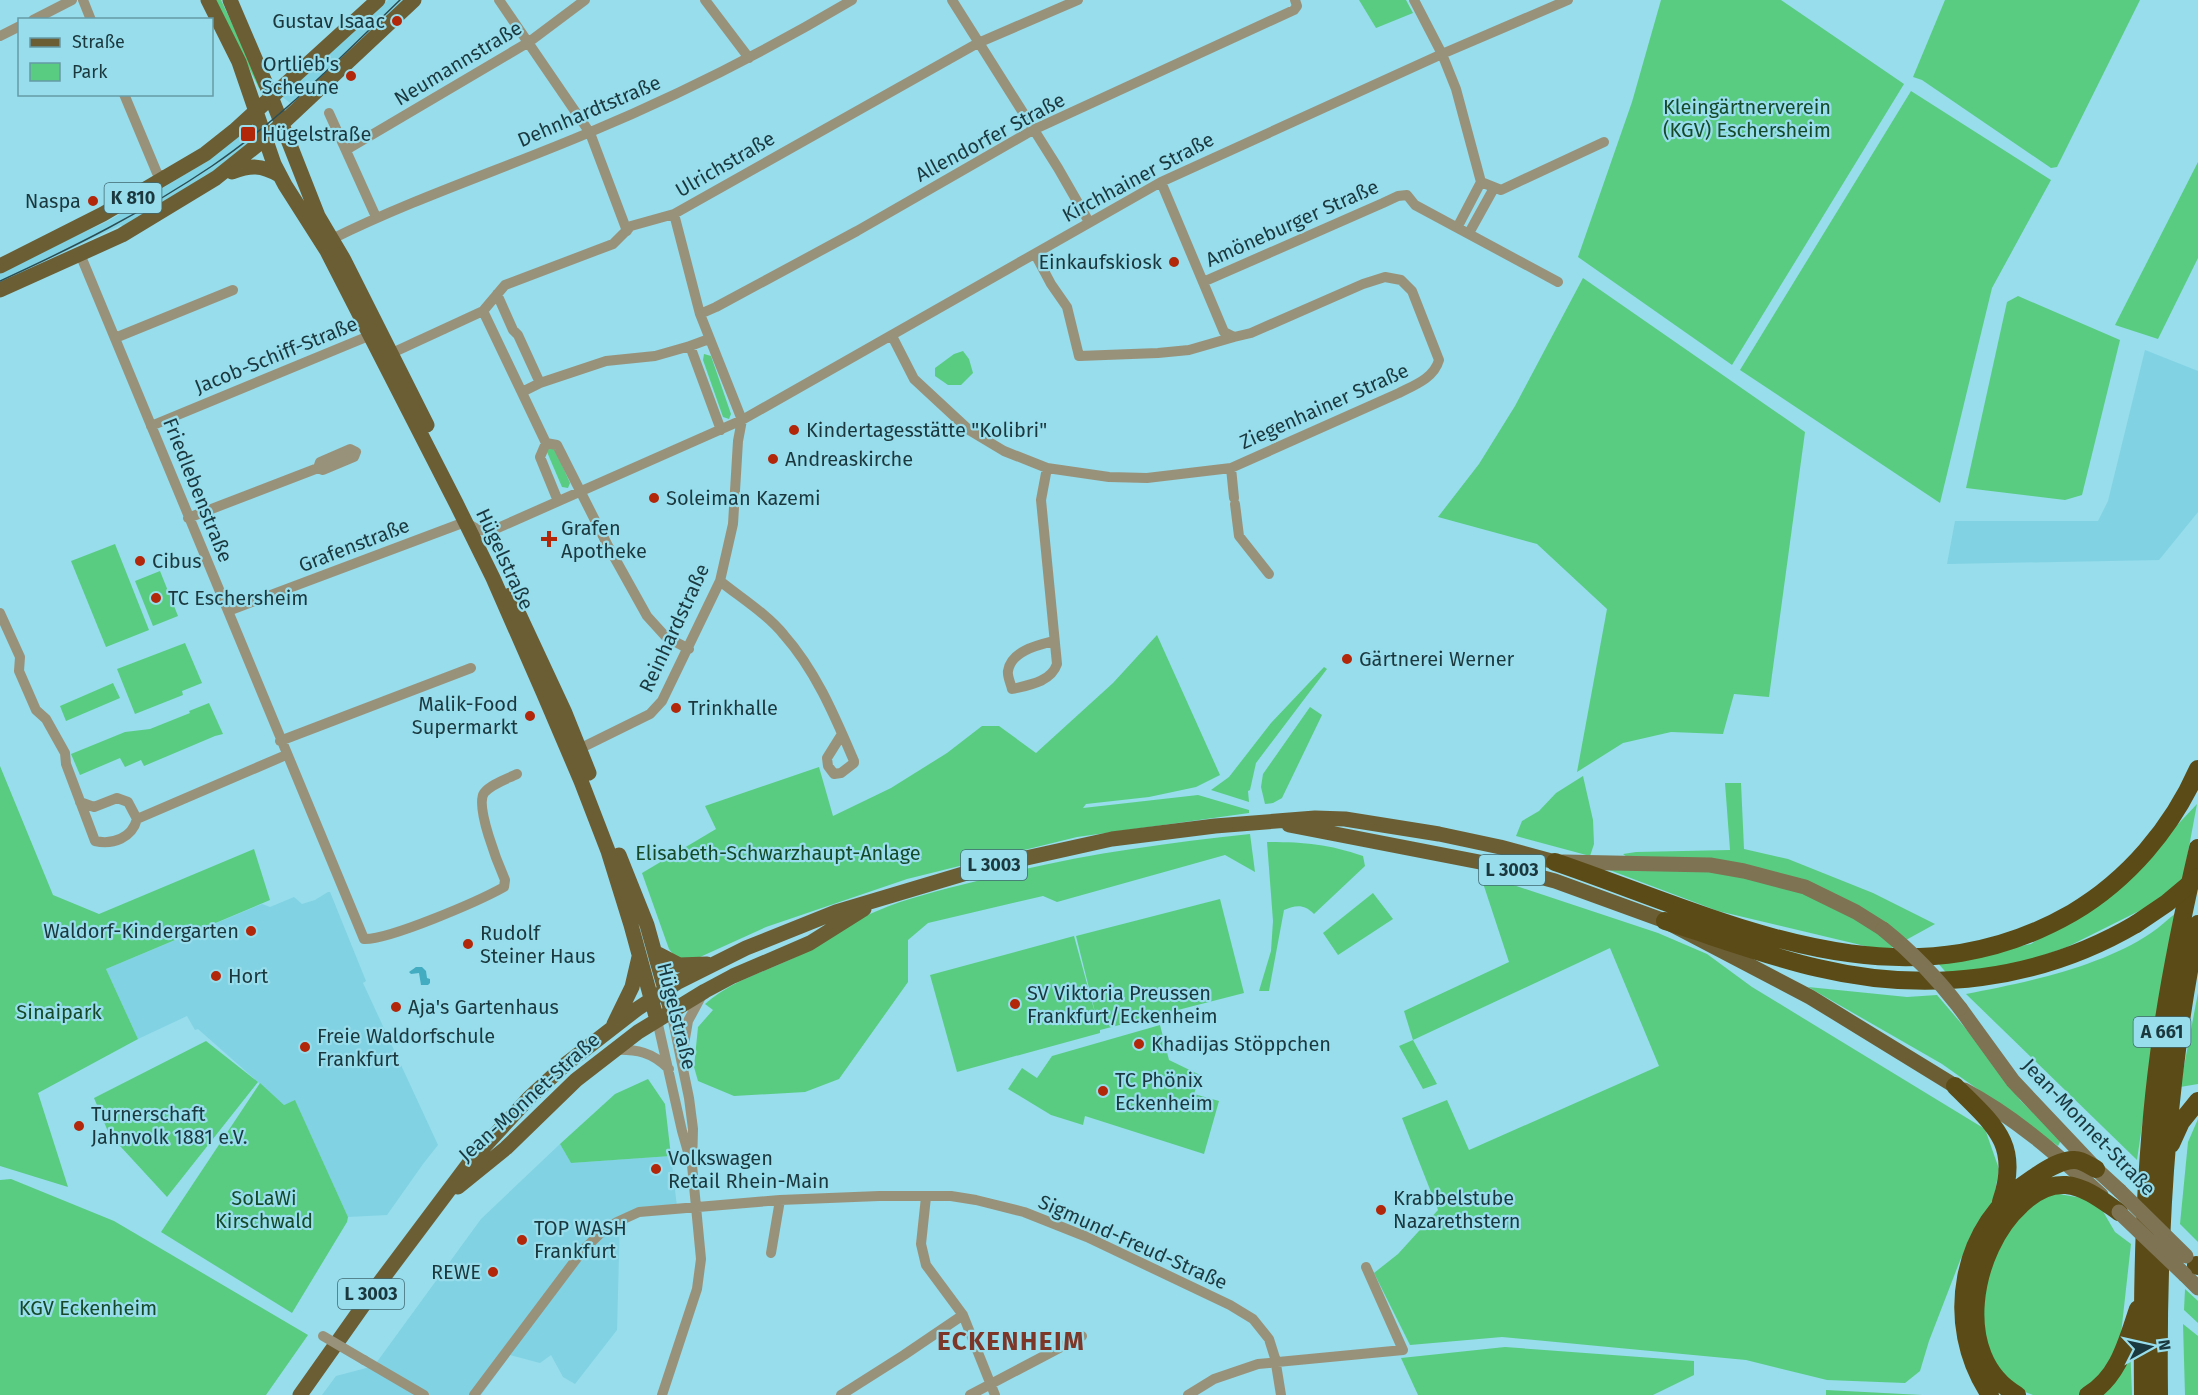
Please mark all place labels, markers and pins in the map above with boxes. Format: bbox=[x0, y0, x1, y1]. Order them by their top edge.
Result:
place label: Gustav Isaac bbox=[272, 9, 385, 33]
marker: Gustav Isaac bbox=[390, 14, 404, 28]
place label: Ortlieb's Scheune bbox=[262, 52, 339, 99]
marker: Ortlieb's Scheune bbox=[344, 69, 358, 83]
place label: Hügelstraße bbox=[262, 122, 371, 146]
marker: Hügelstraße bbox=[239, 125, 257, 143]
place label: Naspa bbox=[25, 189, 81, 213]
marker: Naspa bbox=[86, 194, 100, 208]
place label: Einkaufskiosk bbox=[1038, 250, 1163, 274]
marker: Einkaufskiosk bbox=[1167, 255, 1181, 269]
place label: Kindertagesstätte "Kolibri" bbox=[806, 418, 1047, 442]
marker: Kindertagesstätte "Kolibri" bbox=[787, 423, 801, 437]
place label: Andreaskirche bbox=[785, 447, 913, 471]
marker: Andreaskirche bbox=[766, 452, 780, 466]
place label: Soleiman Kazemi bbox=[666, 486, 821, 510]
marker: Soleiman Kazemi bbox=[647, 491, 661, 505]
place label: Grafen Apotheke bbox=[561, 516, 647, 563]
marker: Grafen Apotheke bbox=[542, 532, 556, 546]
place label: Cibus bbox=[152, 549, 202, 573]
marker: Cibus bbox=[133, 554, 147, 568]
place label: TC Eschersheim bbox=[168, 586, 308, 610]
marker: TC Eschersheim bbox=[149, 591, 163, 605]
place label: Gärtnerei Werner bbox=[1359, 647, 1515, 671]
marker: Gärtnerei Werner bbox=[1340, 652, 1354, 666]
place label: Malik-Food Supermarkt bbox=[412, 692, 519, 739]
place label: Trinkhalle bbox=[688, 696, 778, 720]
marker: Trinkhalle bbox=[669, 701, 683, 715]
marker: Malik-Food Supermarkt bbox=[523, 709, 537, 723]
place label: Waldorf-Kindergarten bbox=[43, 919, 239, 943]
place label: Rudolf Steiner Haus bbox=[480, 921, 595, 968]
marker: Waldorf-Kindergarten bbox=[244, 924, 258, 938]
marker: Rudolf Steiner Haus bbox=[461, 937, 475, 951]
place label: Hort bbox=[228, 964, 269, 988]
marker: Hort bbox=[209, 969, 223, 983]
place label: SV Viktoria Preussen Frankfurt/Eckenheim bbox=[1027, 981, 1218, 1028]
place label: Aja's Gartenhaus bbox=[408, 995, 559, 1019]
marker: SV Viktoria Preussen Frankfurt/Eckenheim bbox=[1008, 997, 1022, 1011]
marker: Aja's Gartenhaus bbox=[389, 1000, 403, 1014]
place label: Freie Waldorfschule Frankfurt bbox=[317, 1024, 495, 1071]
place label: Khadijas Stöppchen bbox=[1151, 1032, 1331, 1056]
marker: Khadijas Stöppchen bbox=[1132, 1037, 1146, 1051]
marker: Freie Waldorfschule Frankfurt bbox=[298, 1040, 312, 1054]
place label: TC Phönix Eckenheim bbox=[1115, 1068, 1213, 1115]
marker: TC Phönix Eckenheim bbox=[1096, 1084, 1110, 1098]
place label: Turnerschaft Jahnvolk 1881 e.V. bbox=[91, 1102, 248, 1149]
marker: Turnerschaft Jahnvolk 1881 e.V. bbox=[72, 1119, 86, 1133]
place label: Volkswagen Retail Rhein-Main bbox=[668, 1146, 829, 1193]
marker: Volkswagen Retail Rhein-Main bbox=[649, 1162, 663, 1176]
place label: Krabbelstube Nazarethstern bbox=[1393, 1186, 1520, 1233]
marker: Krabbelstube Nazarethstern bbox=[1374, 1203, 1388, 1217]
place label: TOP WASH Frankfurt bbox=[534, 1216, 627, 1263]
marker: TOP WASH Frankfurt bbox=[515, 1233, 529, 1247]
place label: REWE bbox=[431, 1260, 481, 1284]
marker: REWE bbox=[486, 1265, 500, 1279]

